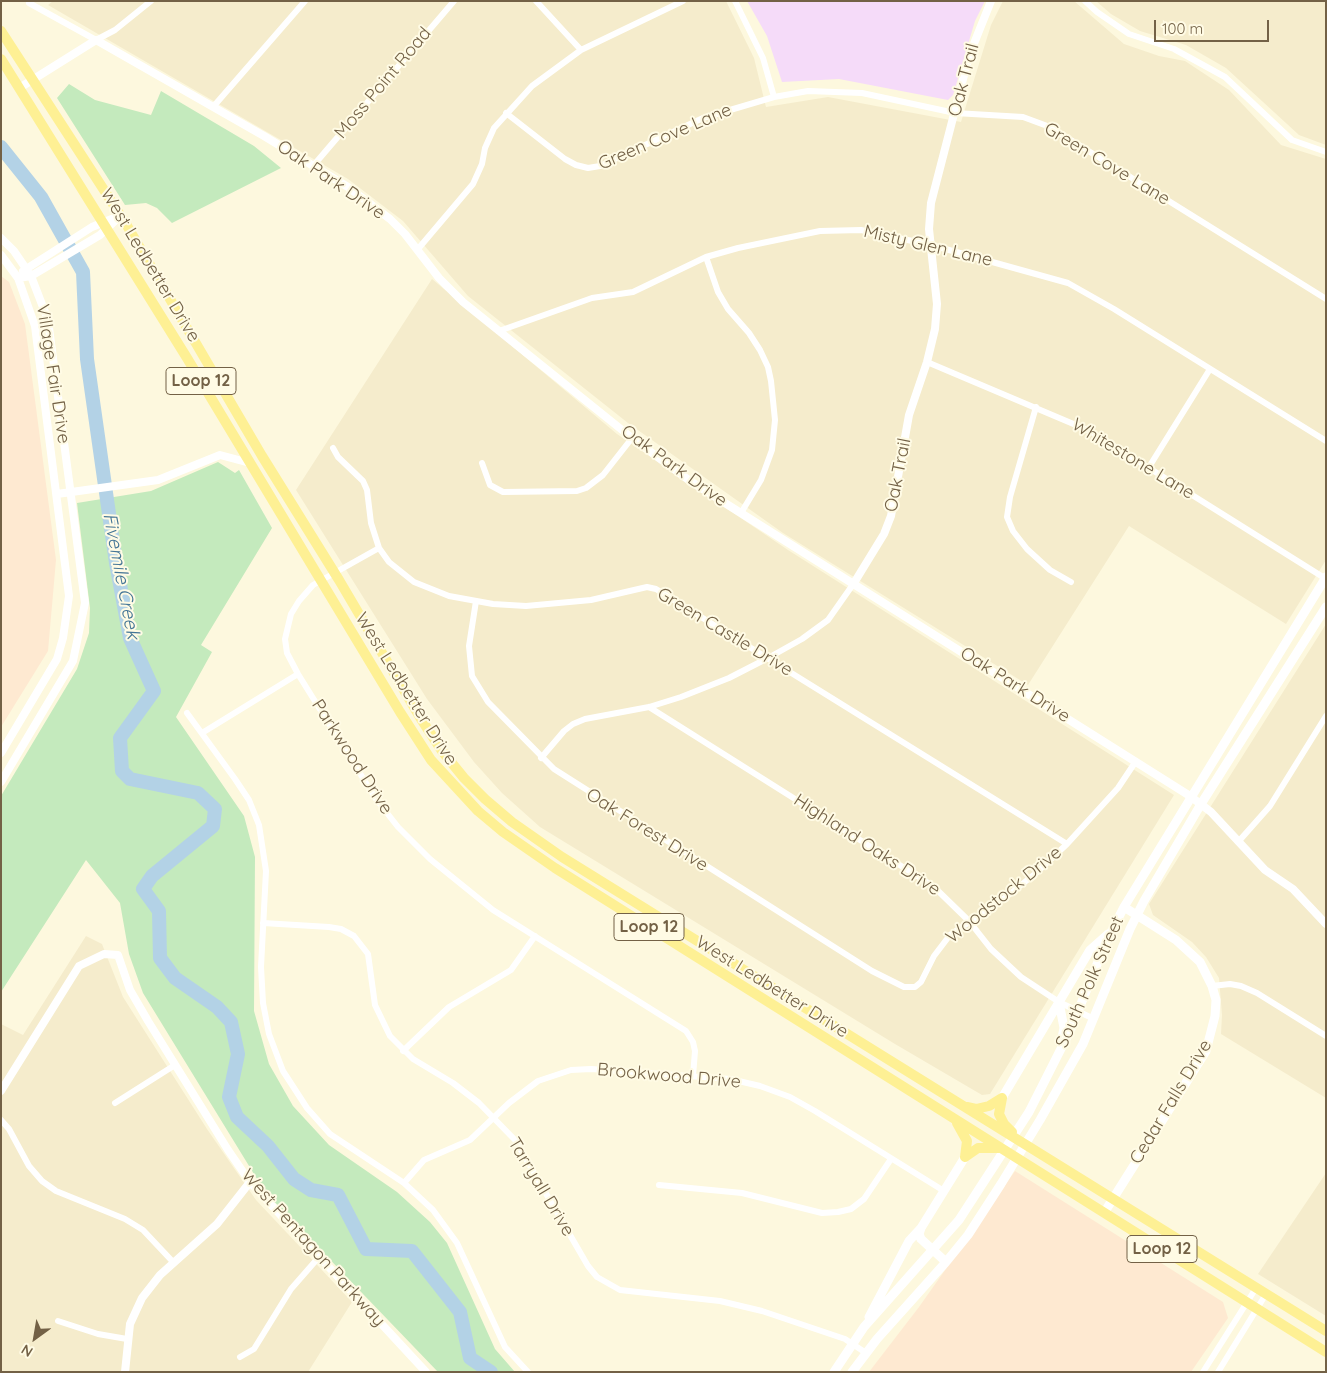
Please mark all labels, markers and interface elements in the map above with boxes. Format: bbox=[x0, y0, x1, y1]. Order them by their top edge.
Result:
scale bar bbox=[1157, 10, 1272, 42]
text: 100 m bbox=[1162, 19, 1203, 38]
street label: Moss Point Road bbox=[330, 23, 436, 143]
street label: Oak Trail bbox=[944, 41, 984, 119]
street label: Green Cove Lane bbox=[595, 99, 735, 175]
street label: Green Cove Lane bbox=[1040, 118, 1174, 210]
street label: Oak Park Drive bbox=[273, 136, 389, 224]
street label: West Ledbetter Drive bbox=[95, 184, 205, 346]
street label: Misty Glen Lane bbox=[862, 221, 994, 271]
street label: Village Fair Drive bbox=[31, 303, 75, 445]
road number: Loop 12 bbox=[166, 368, 236, 394]
street label: Whitestone Lane bbox=[1068, 414, 1198, 504]
street label: Oak Park Drive bbox=[617, 420, 731, 512]
street label: Oak Trail bbox=[880, 436, 916, 514]
water label: Fivemile Creek bbox=[98, 511, 144, 641]
street label: Green Castle Drive bbox=[653, 583, 797, 681]
street label: West Ledbetter Drive bbox=[350, 609, 462, 769]
street label: Oak Park Drive bbox=[956, 643, 1074, 727]
street label: Parkwood Drive bbox=[307, 696, 397, 818]
street label: Oak Forest Drive bbox=[582, 784, 712, 876]
street label: Highland Oaks Drive bbox=[790, 790, 944, 900]
street label: Woodstock Drive bbox=[942, 842, 1066, 948]
street label: South Polk Street bbox=[1051, 913, 1129, 1051]
road number: Loop 12 bbox=[614, 914, 684, 940]
street label: West Ledbetter Drive bbox=[692, 931, 852, 1043]
street label: Cedar Falls Drive bbox=[1125, 1036, 1217, 1168]
street label: Brookwood Drive bbox=[596, 1059, 742, 1093]
street label: Tarryall Drive bbox=[503, 1134, 579, 1240]
street label: West Pentagon Parkway bbox=[236, 1165, 390, 1331]
road number: Loop 12 bbox=[1127, 1236, 1197, 1262]
north arrow bbox=[10, 1313, 60, 1363]
text: N bbox=[18, 1340, 36, 1361]

